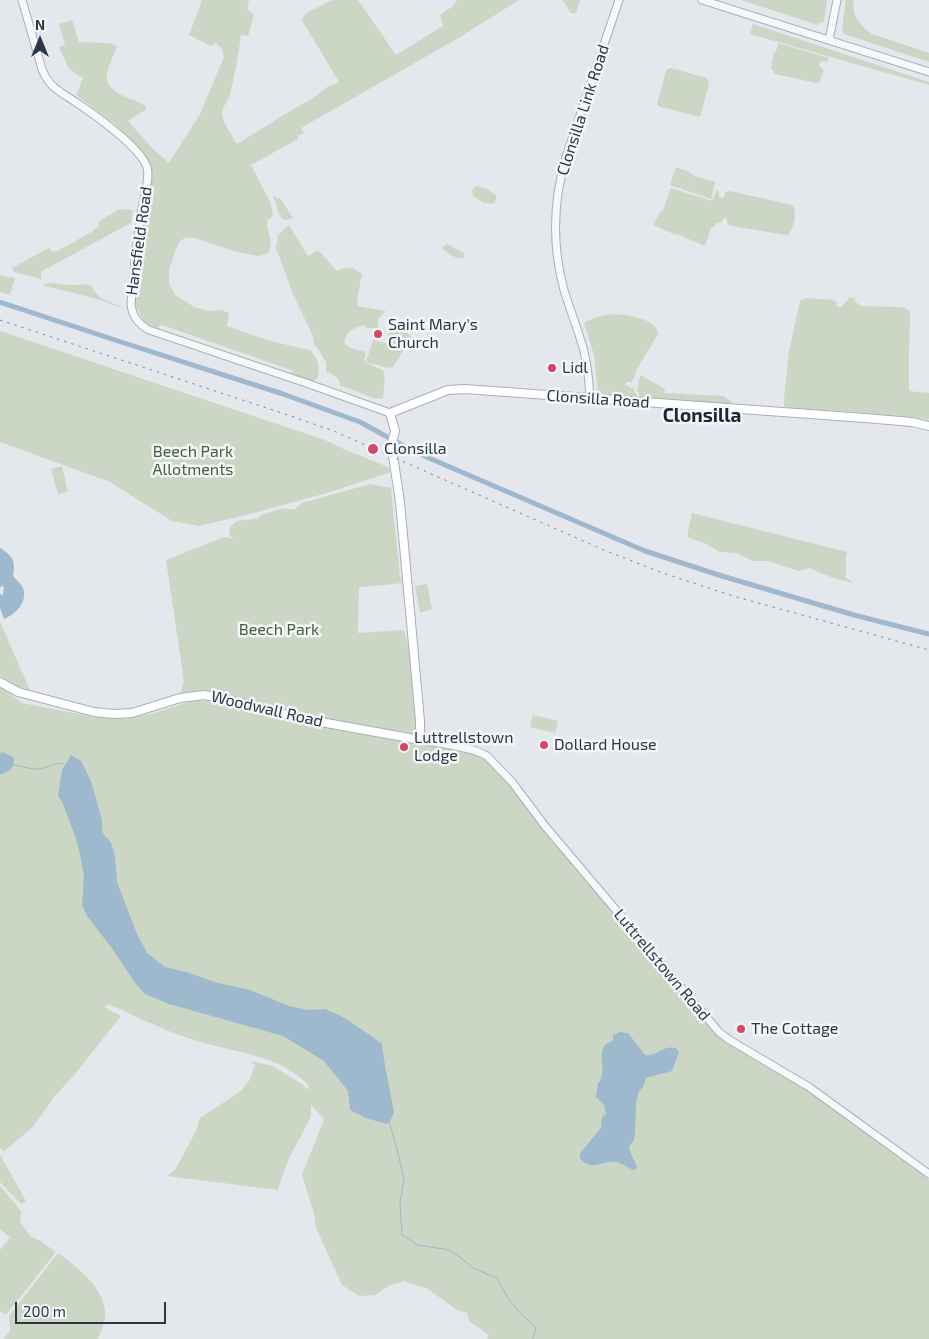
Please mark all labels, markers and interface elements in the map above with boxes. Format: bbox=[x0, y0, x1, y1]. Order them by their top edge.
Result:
north arrow bbox=[15, 15, 65, 65]
text: N bbox=[35, 16, 45, 33]
street label: Clonsilla Link Road bbox=[553, 42, 613, 178]
street label: Hansfield Road bbox=[122, 185, 156, 297]
place label: Saint Mary's Church bbox=[388, 315, 478, 353]
marker: Saint Mary's Church bbox=[372, 328, 384, 340]
place label: Lidl bbox=[562, 358, 588, 378]
marker: Lidl bbox=[546, 362, 558, 374]
street label: Clonsilla Road bbox=[546, 386, 650, 412]
district label: Clonsilla bbox=[663, 405, 741, 427]
place label: Clonsilla bbox=[384, 439, 447, 459]
park label: Beech Park Allotments bbox=[153, 442, 233, 480]
marker: Clonsilla bbox=[366, 442, 380, 456]
park label: Beech Park bbox=[239, 620, 319, 640]
street label: Woodwall Road bbox=[209, 687, 325, 731]
place label: Luttrellstown Lodge bbox=[414, 728, 514, 766]
place label: Dollard House bbox=[554, 735, 657, 755]
marker: Dollard House bbox=[538, 739, 550, 751]
marker: Luttrellstown Lodge bbox=[398, 741, 410, 753]
street label: Luttrellstown Road bbox=[610, 905, 714, 1025]
place label: The Cottage bbox=[751, 1019, 838, 1039]
marker: The Cottage bbox=[735, 1023, 747, 1035]
scale bar bbox=[18, 1292, 169, 1324]
text: 200 m bbox=[23, 1302, 66, 1320]

